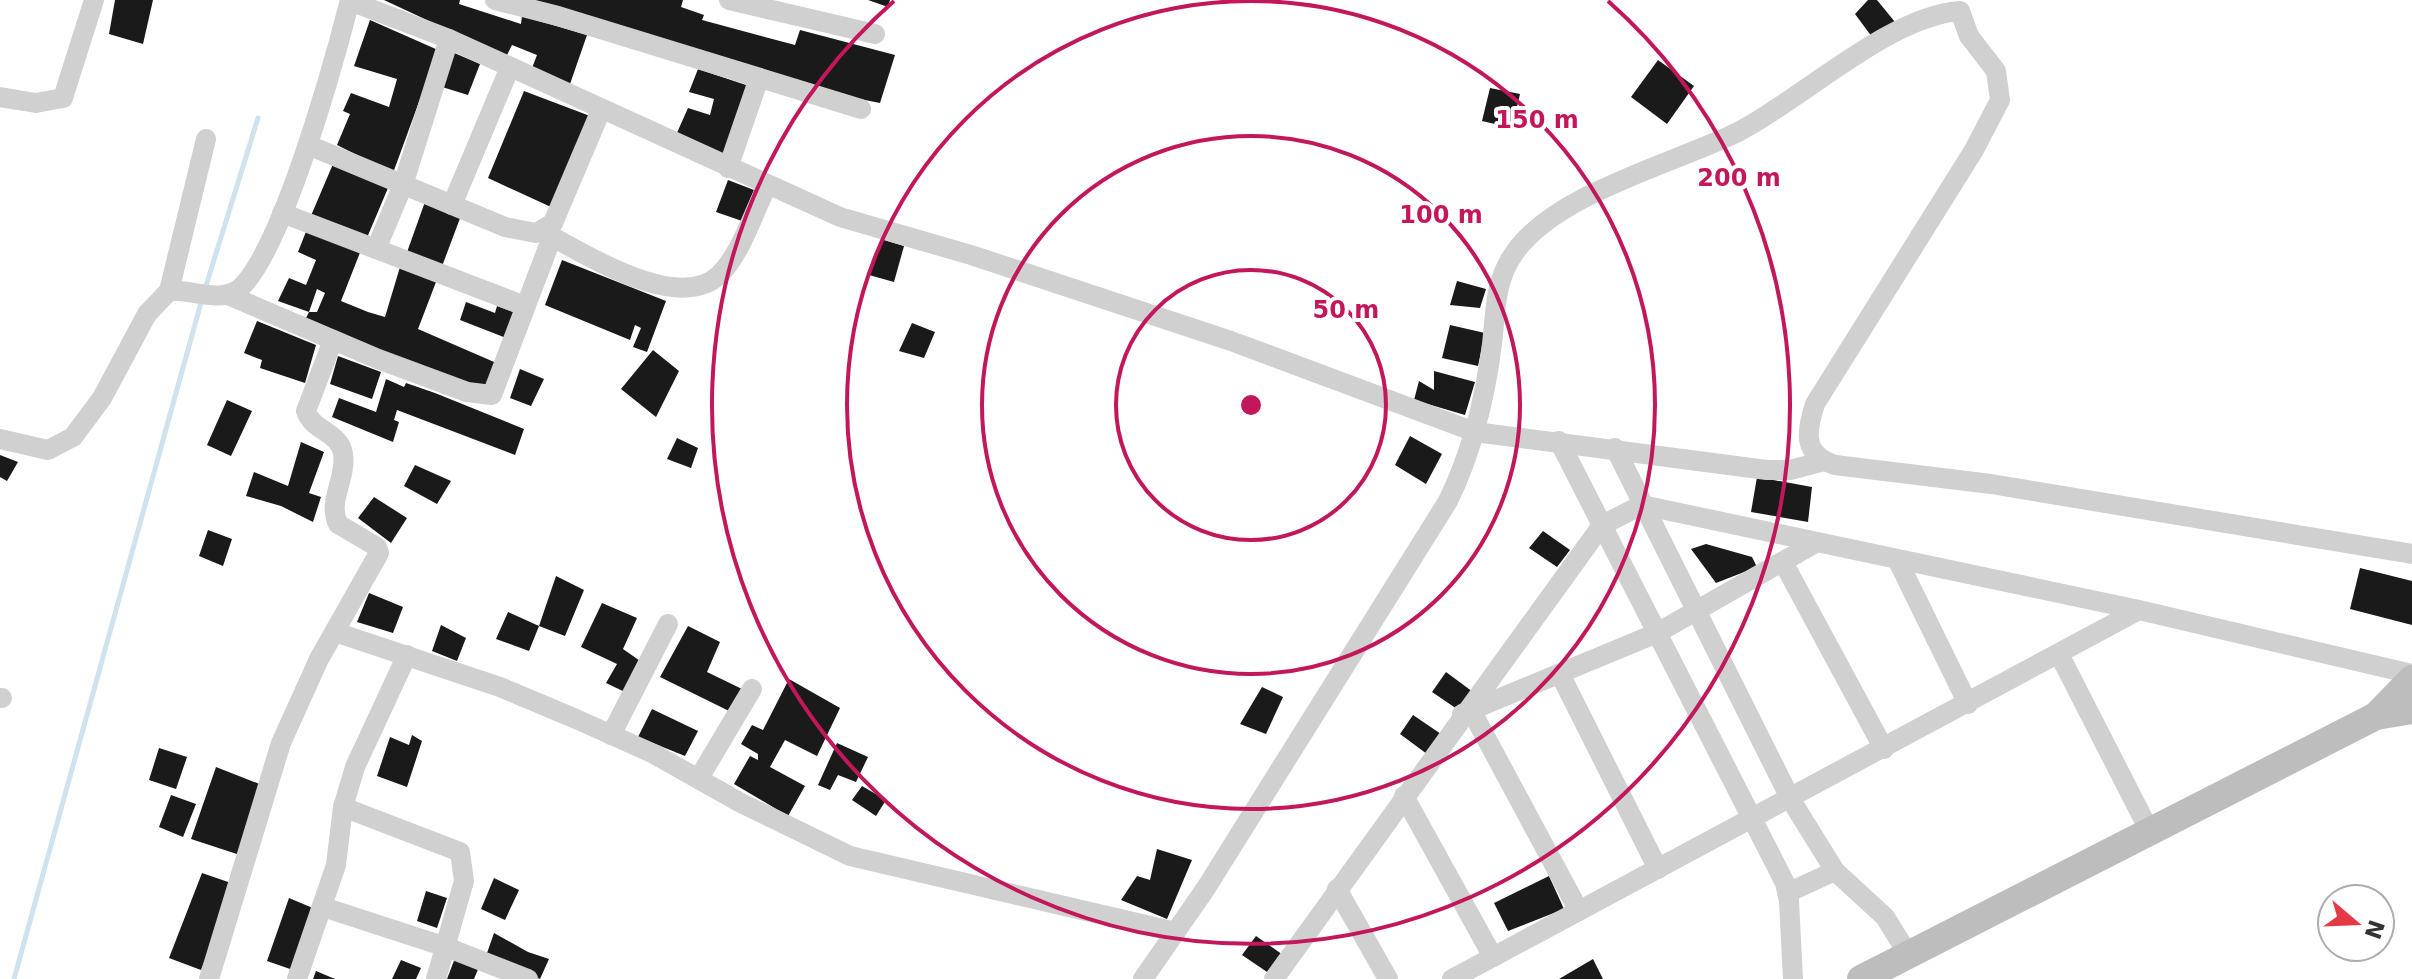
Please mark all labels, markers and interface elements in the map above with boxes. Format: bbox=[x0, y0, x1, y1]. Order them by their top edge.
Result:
text: 150 m bbox=[1495, 106, 1579, 134]
text: 200 m bbox=[1697, 164, 1781, 192]
text: 100 m bbox=[1399, 201, 1483, 229]
text: 50 m bbox=[1313, 296, 1379, 324]
centre of rings bbox=[1237, 391, 1265, 419]
north arrow bbox=[2316, 883, 2396, 963]
text: N bbox=[2360, 917, 2389, 942]

